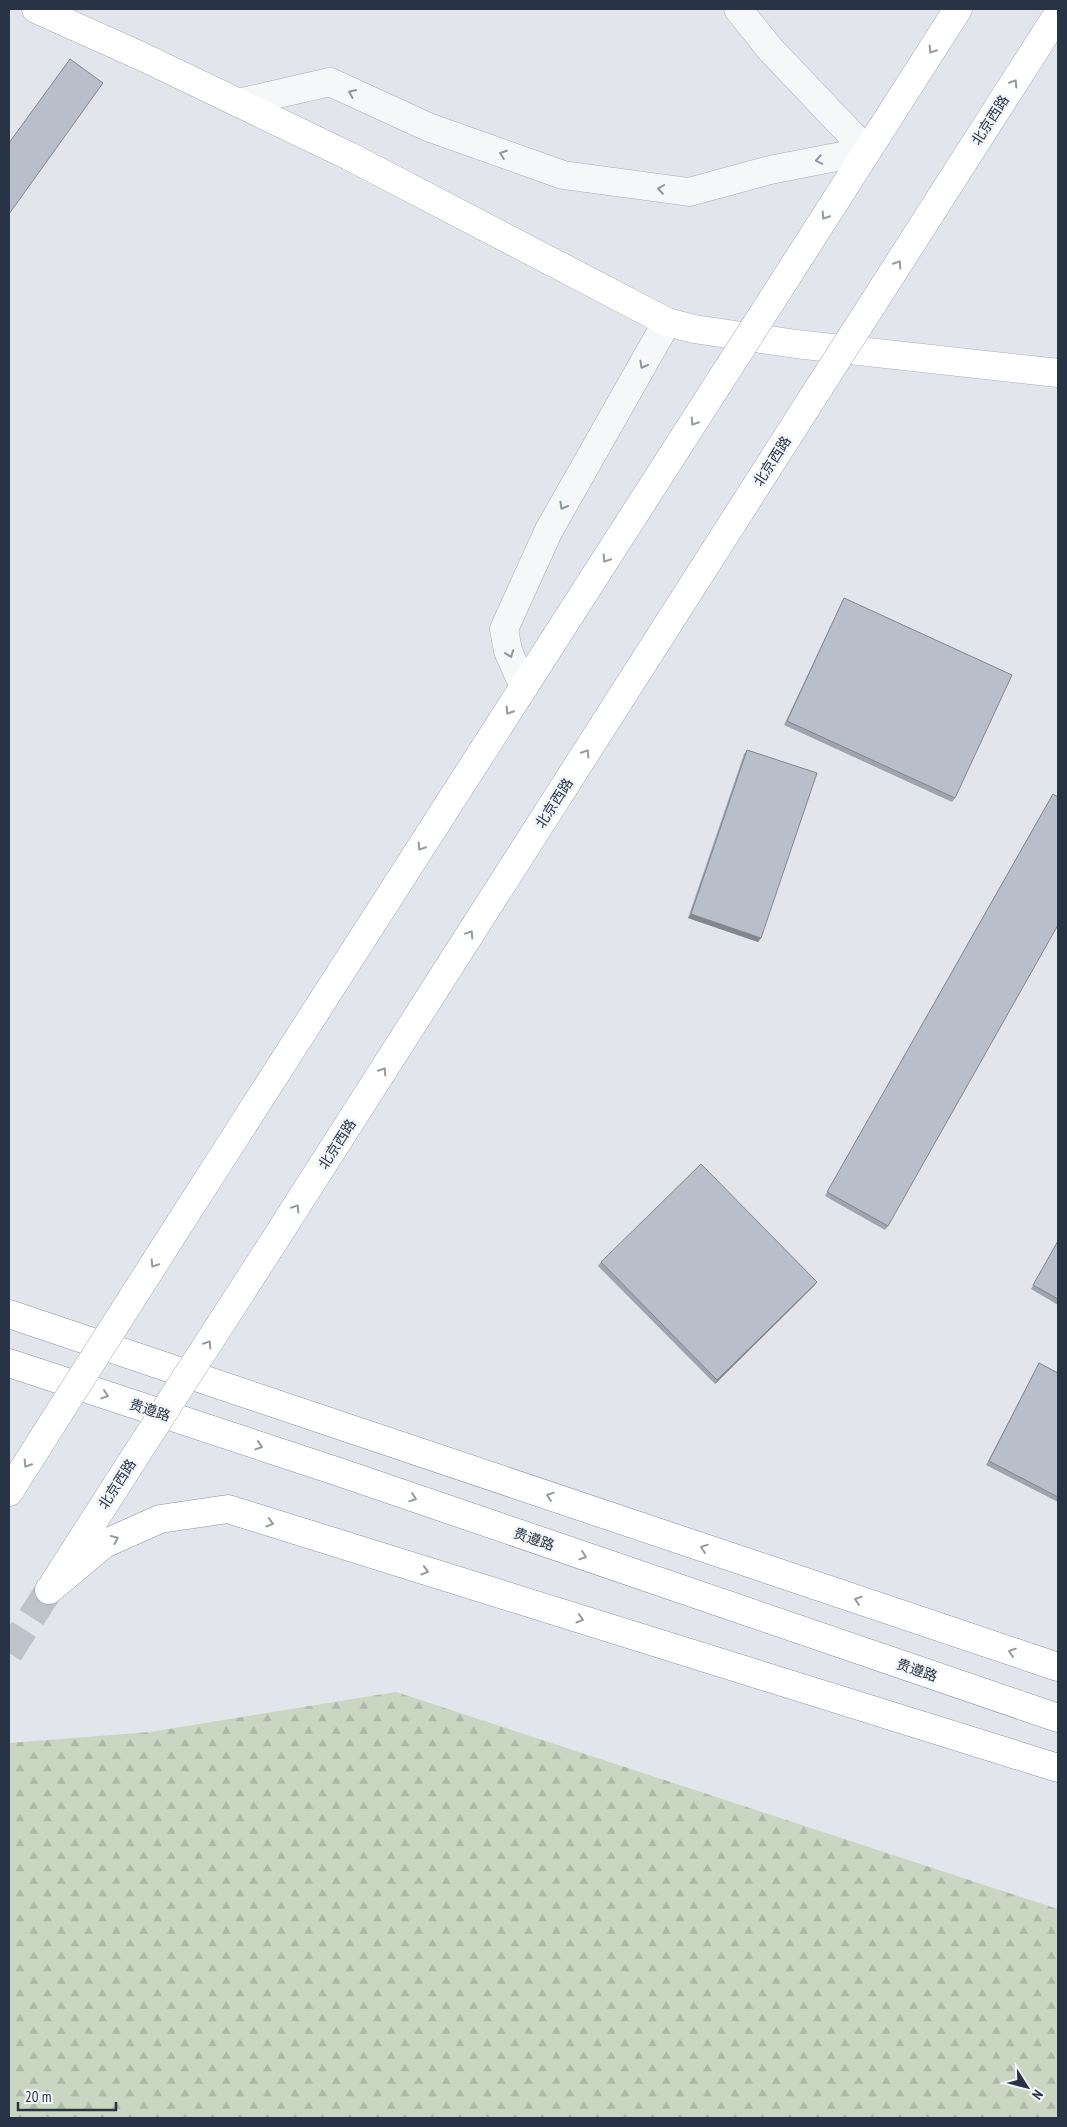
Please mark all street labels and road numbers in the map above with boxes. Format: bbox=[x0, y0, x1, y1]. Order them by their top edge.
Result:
street label: 北京西路 bbox=[967, 92, 1013, 148]
street label: 北京西路 bbox=[749, 433, 795, 489]
street label: 北京西路 bbox=[531, 775, 577, 831]
street label: 北京西路 bbox=[314, 1116, 360, 1172]
street label: 贵遵路 bbox=[127, 1395, 173, 1425]
street label: 北京西路 bbox=[94, 1456, 140, 1512]
street label: 贵遵路 bbox=[511, 1524, 557, 1554]
street label: 贵遵路 bbox=[894, 1655, 940, 1685]

